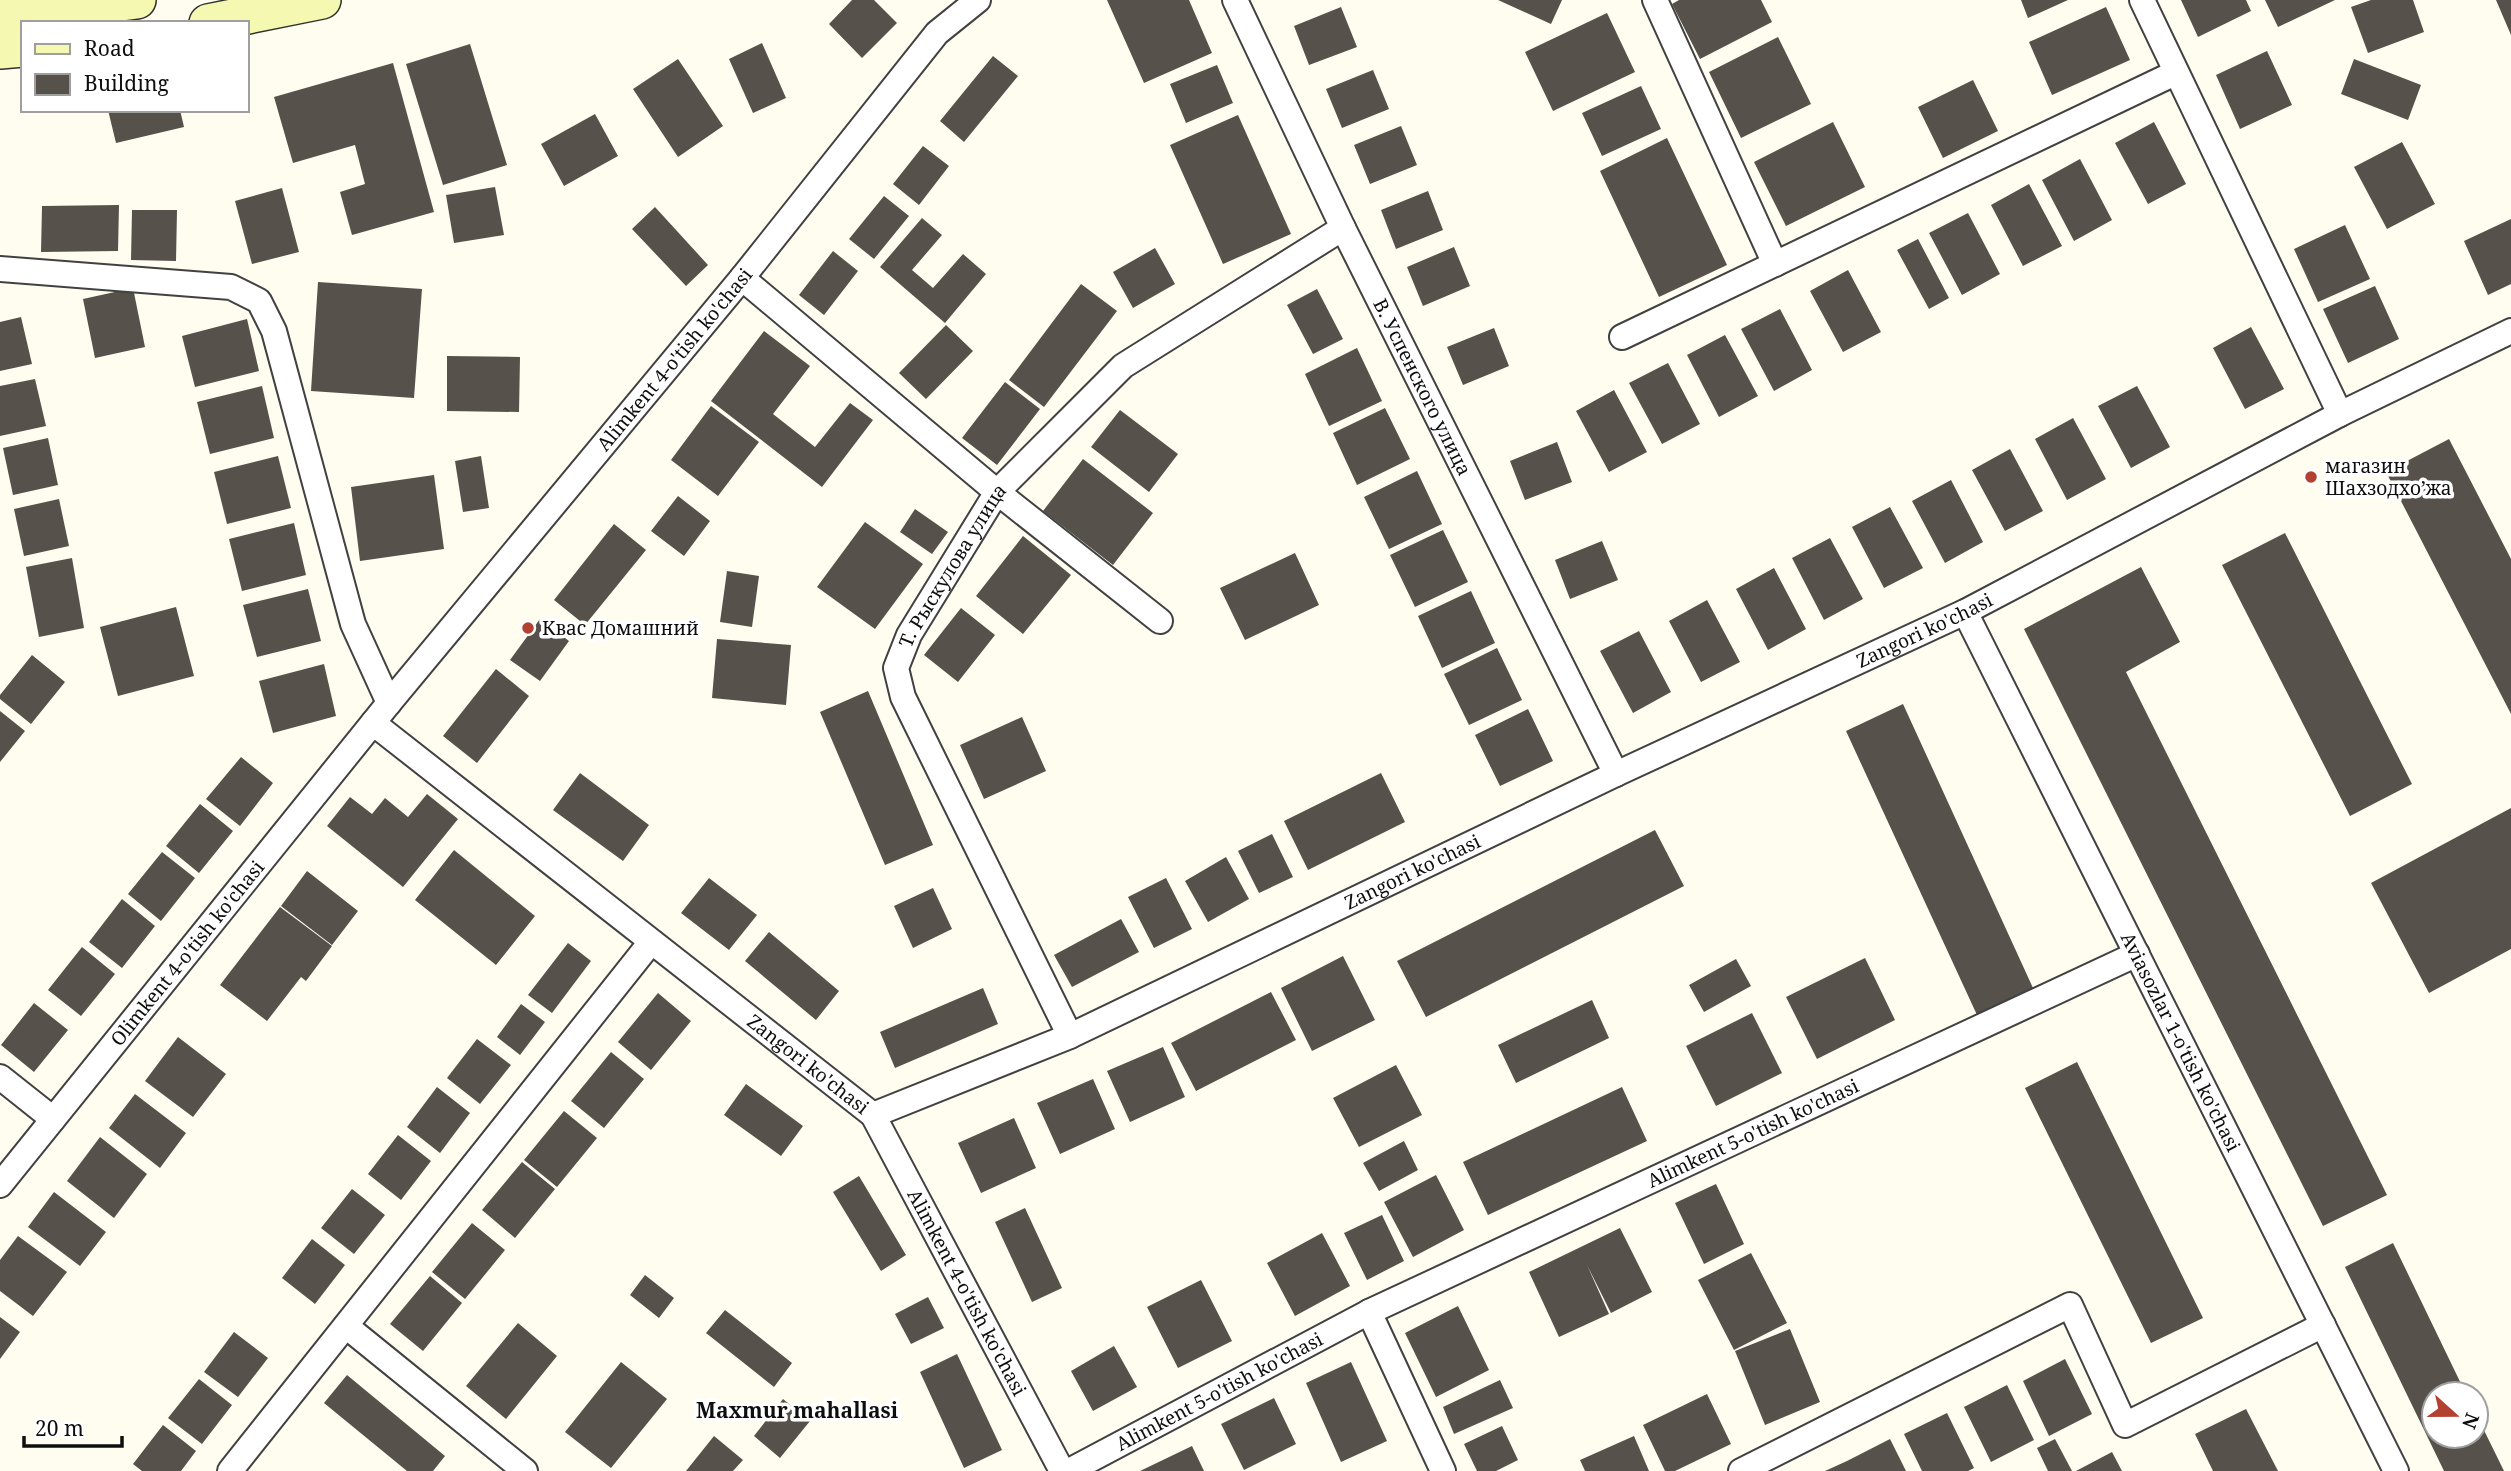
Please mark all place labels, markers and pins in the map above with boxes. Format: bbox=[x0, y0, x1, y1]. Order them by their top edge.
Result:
place label: магазин Шахзодхо’жа bbox=[2325, 453, 2452, 501]
marker: магазин Шахзодхо’жа bbox=[2303, 469, 2319, 485]
place label: Квас Домашний bbox=[542, 615, 699, 641]
marker: Квас Домашний bbox=[520, 620, 536, 636]

